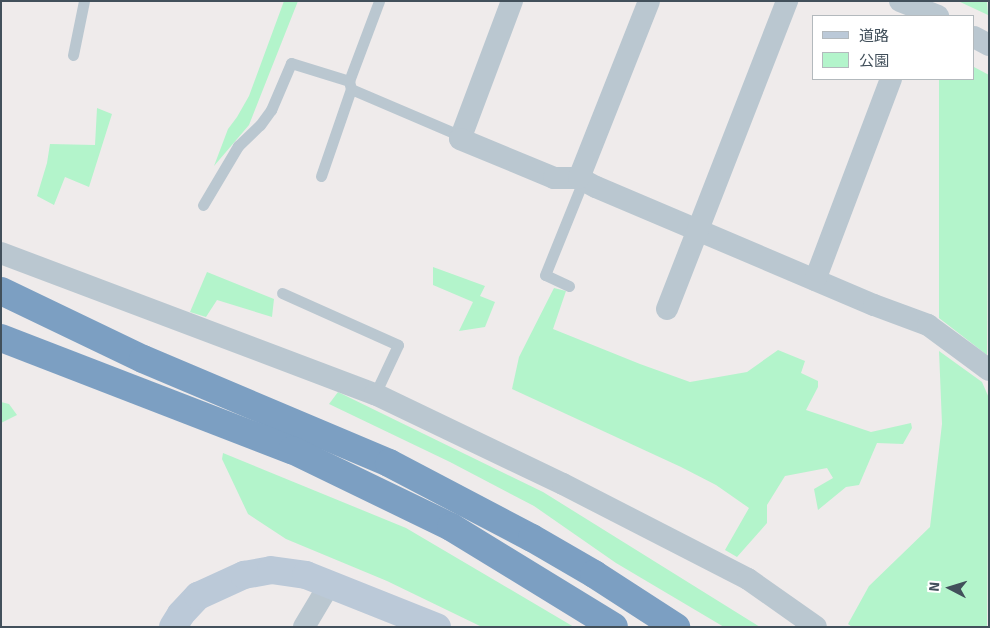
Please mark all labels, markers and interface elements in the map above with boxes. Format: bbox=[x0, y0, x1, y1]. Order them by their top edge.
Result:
legend bbox=[812, 15, 975, 80]
text: 道路 bbox=[859, 27, 889, 45]
text: 公園 bbox=[859, 52, 889, 70]
north arrow bbox=[925, 563, 975, 613]
text: N bbox=[926, 581, 943, 592]

